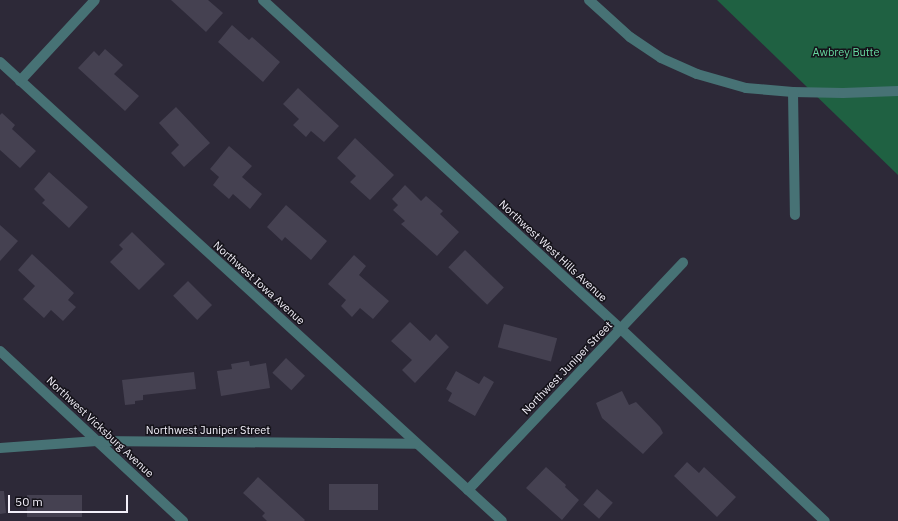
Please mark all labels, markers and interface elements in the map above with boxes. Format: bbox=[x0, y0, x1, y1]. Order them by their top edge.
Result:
park label: Awbrey Butte bbox=[813, 45, 879, 59]
street label: Northwest West Hills Avenue bbox=[496, 197, 610, 305]
street label: Northwest Iowa Avenue bbox=[211, 239, 307, 327]
street label: Northwest Juniper Street bbox=[519, 319, 615, 417]
street label: Northwest Vicksburg Avenue bbox=[44, 374, 156, 480]
street label: Northwest Juniper Street bbox=[146, 423, 270, 437]
scale bar bbox=[10, 487, 130, 513]
text: 50 m bbox=[15, 494, 43, 509]

